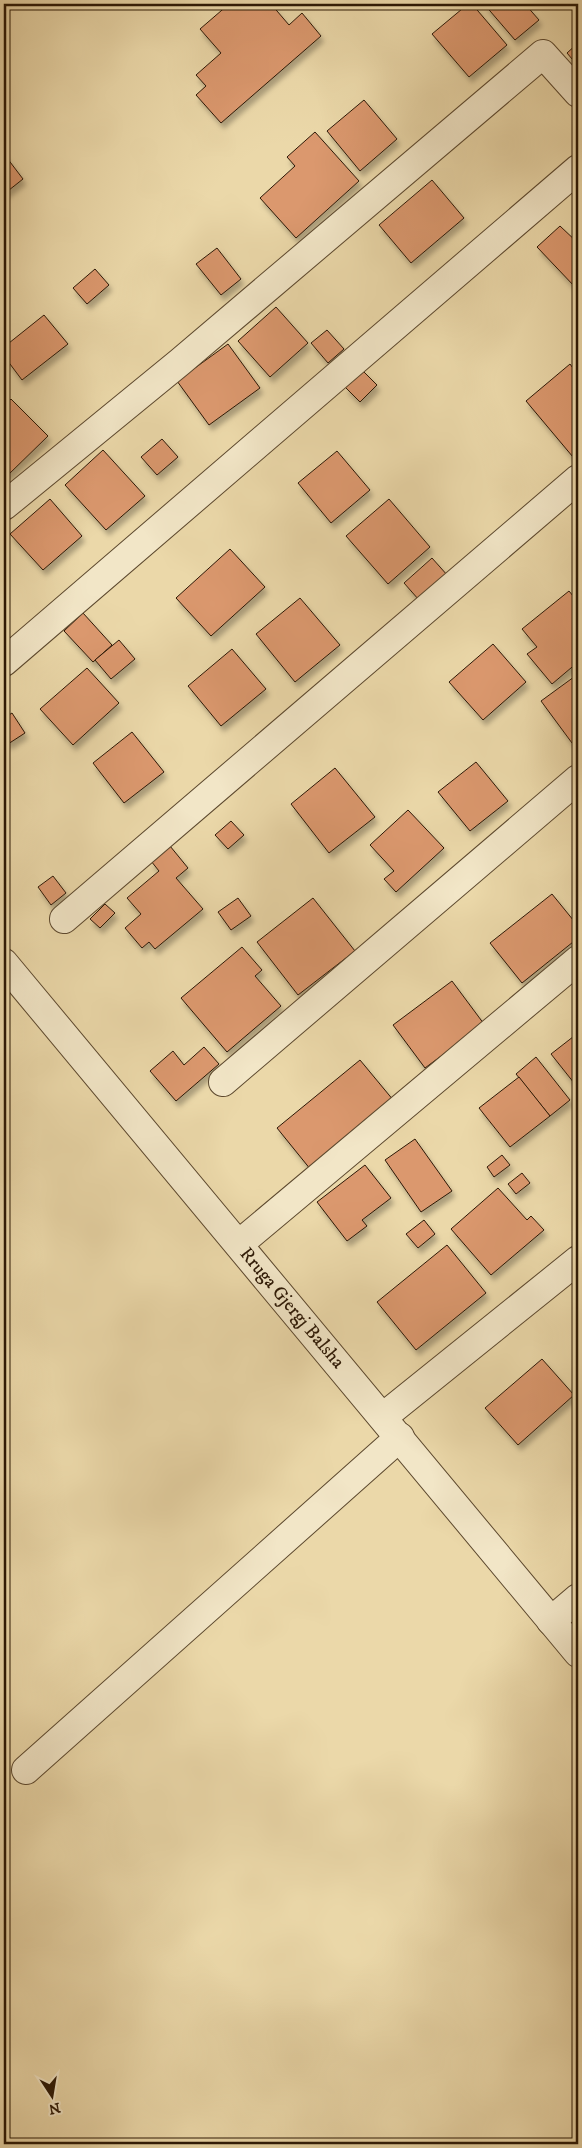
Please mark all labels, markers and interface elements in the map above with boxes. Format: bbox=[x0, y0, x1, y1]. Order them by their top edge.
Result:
street label: Rruga Gjergj Balsha bbox=[235, 1243, 349, 1373]
north arrow bbox=[28, 2070, 78, 2120]
text: N bbox=[47, 2098, 62, 2118]

